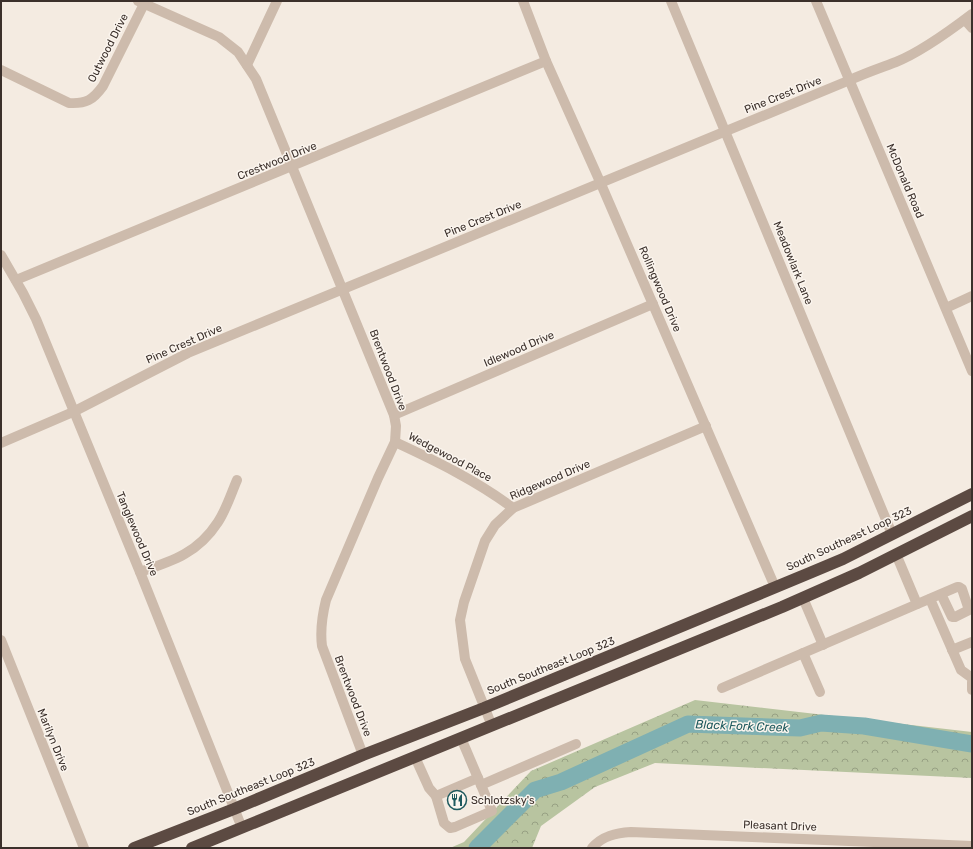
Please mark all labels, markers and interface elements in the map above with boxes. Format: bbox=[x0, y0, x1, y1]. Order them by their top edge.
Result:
street label: Outwood Drive bbox=[85, 11, 131, 85]
street label: Pine Crest Drive bbox=[743, 74, 823, 116]
street label: Crestwood Drive bbox=[235, 139, 319, 183]
street label: McDonald Road bbox=[884, 142, 926, 220]
street label: Pine Crest Drive bbox=[443, 198, 523, 240]
street label: Meadowlark Lane bbox=[770, 219, 816, 307]
street label: Rollingwood Drive bbox=[636, 244, 684, 334]
street label: Pine Crest Drive bbox=[144, 321, 224, 367]
street label: Brentwood Drive bbox=[367, 328, 409, 412]
street label: Idlewood Drive bbox=[482, 328, 556, 370]
street label: Wedgewood Place bbox=[406, 430, 494, 484]
street label: Ridgewood Drive bbox=[508, 457, 592, 503]
street label: Tanglewood Drive bbox=[113, 490, 161, 578]
street label: South Southeast Loop 323 bbox=[784, 504, 914, 574]
street label: South Southeast Loop 323 bbox=[485, 634, 617, 698]
street label: Brentwood Drive bbox=[332, 654, 374, 738]
street label: Marilyn Drive bbox=[35, 707, 71, 773]
water label: Black Fork Creek bbox=[695, 717, 790, 735]
street label: South Southeast Loop 323 bbox=[185, 755, 317, 819]
restaurant icon: Schlotzsky's bbox=[446, 789, 468, 811]
place label: Schlotzsky's bbox=[471, 794, 535, 807]
street label: Pleasant Drive bbox=[743, 818, 817, 834]

